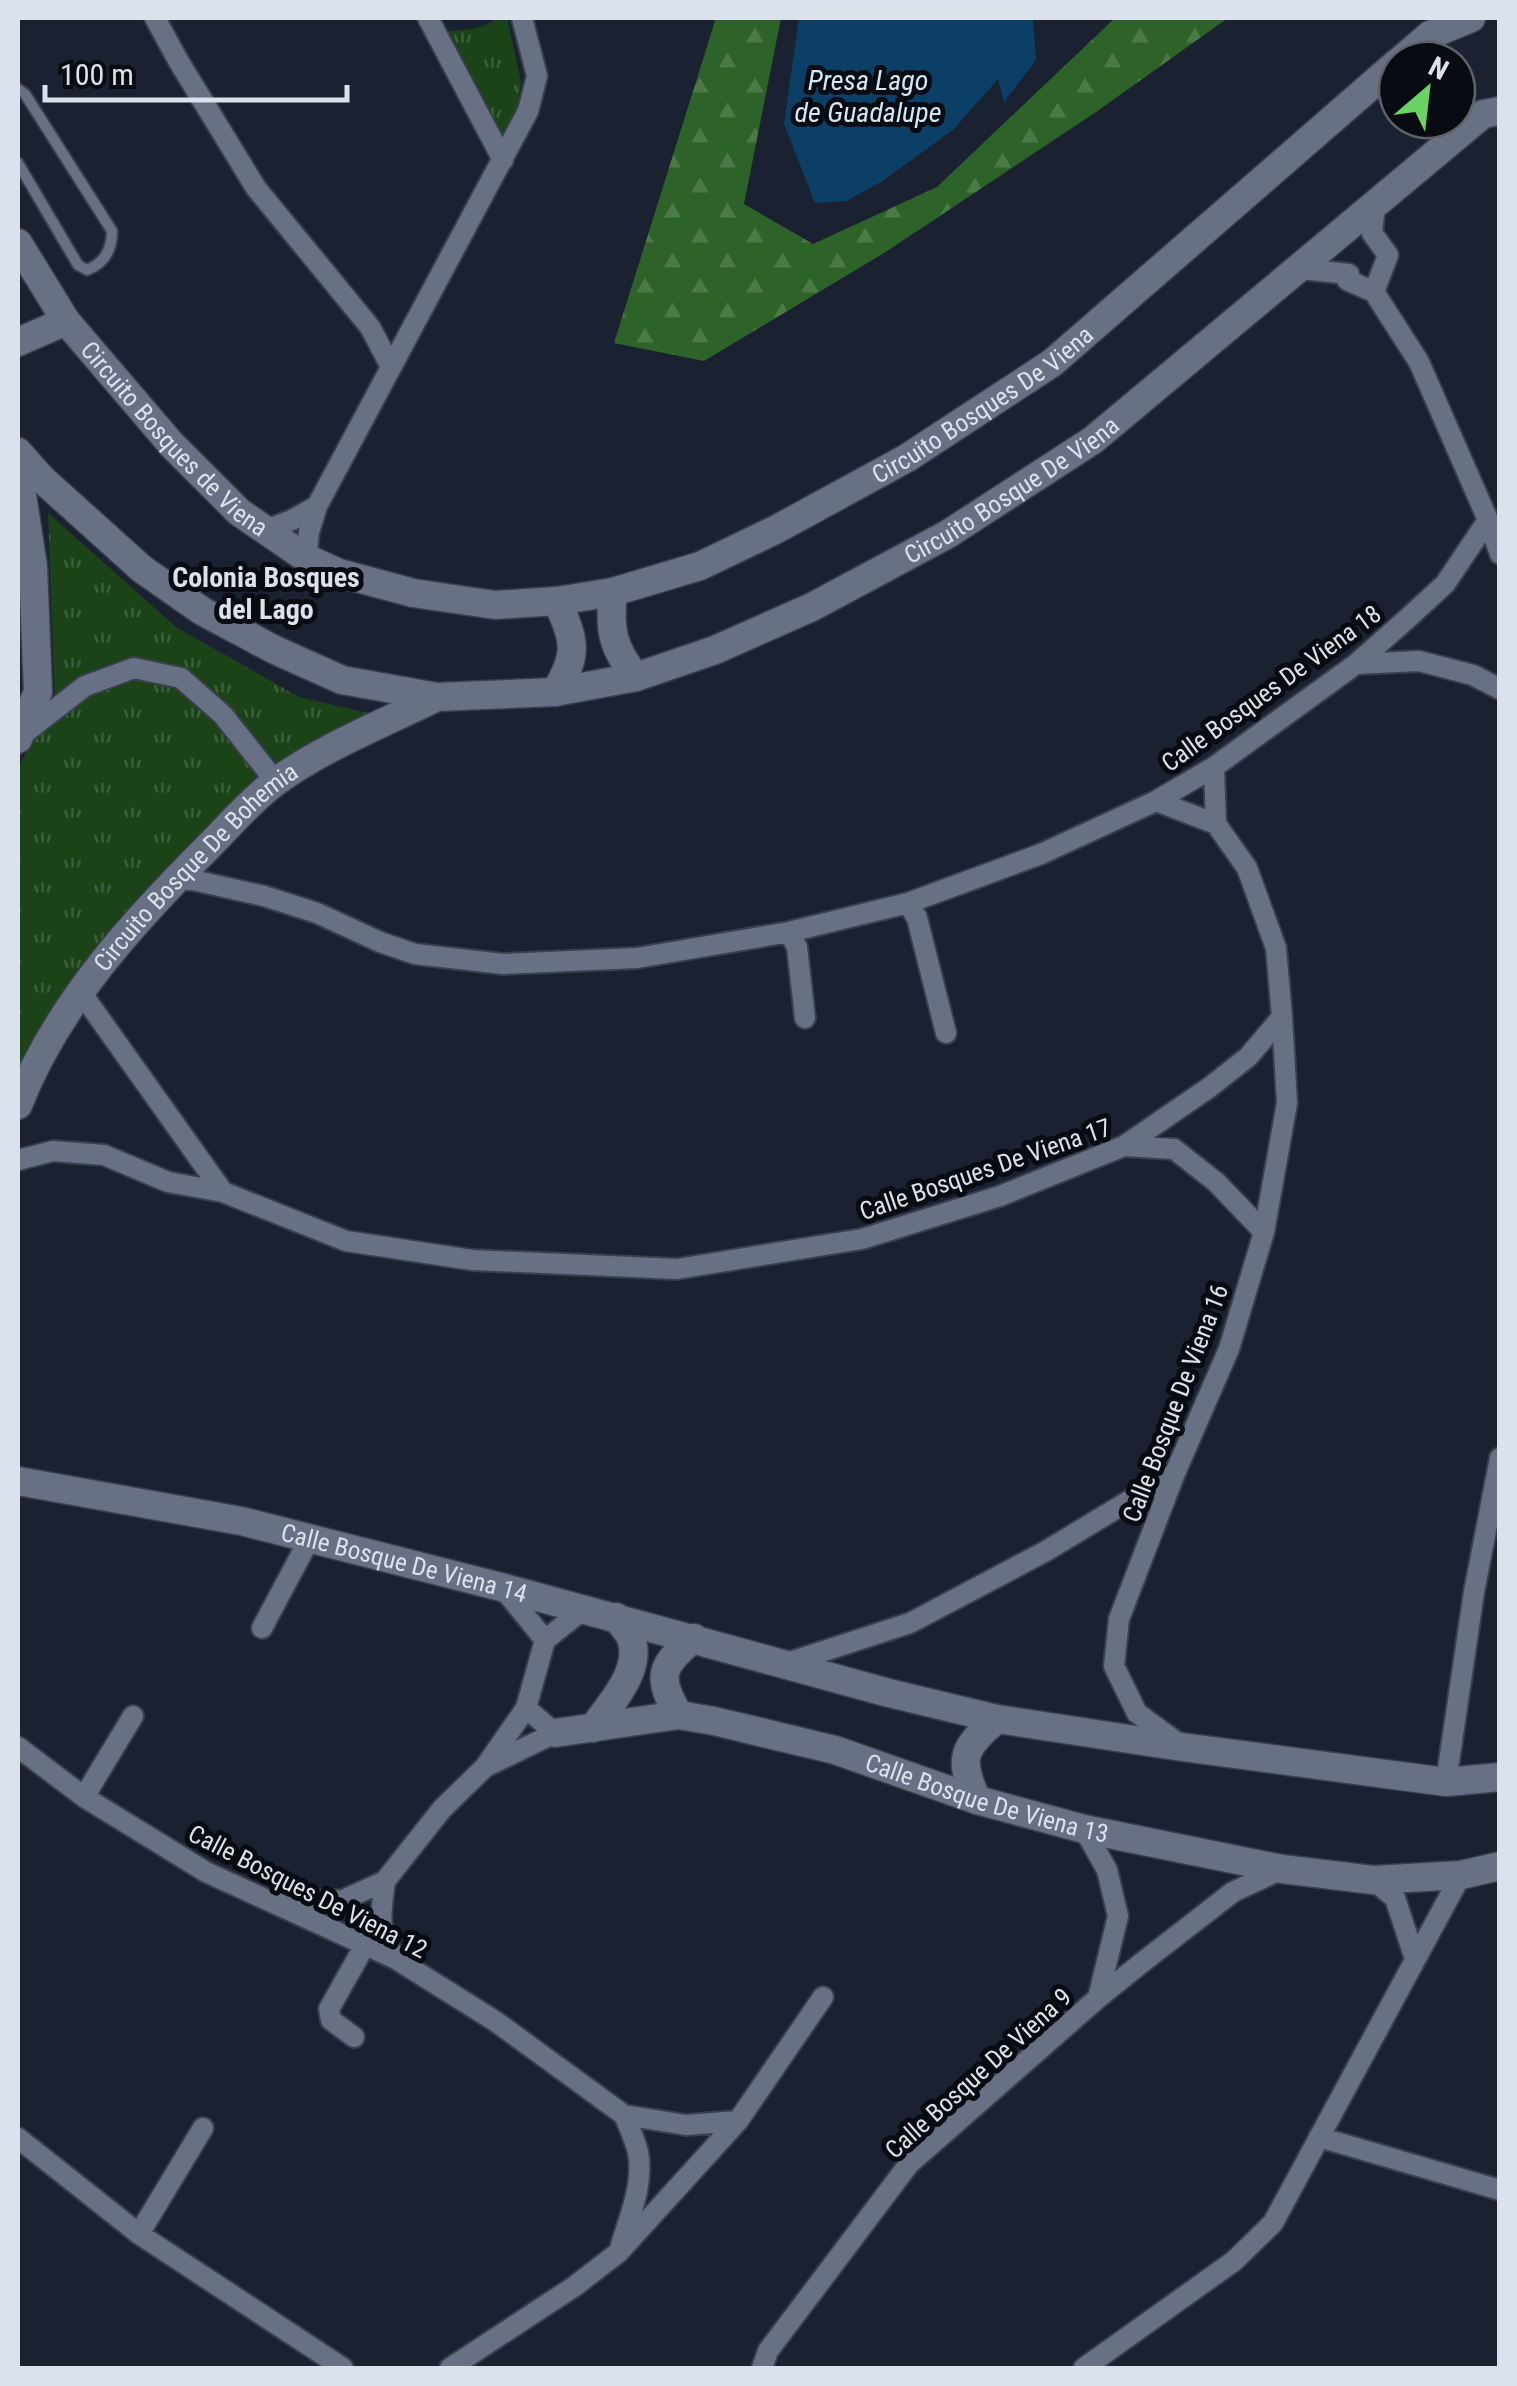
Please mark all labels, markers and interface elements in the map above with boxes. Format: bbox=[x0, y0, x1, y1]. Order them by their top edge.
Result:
scale bar bbox=[45, 40, 348, 102]
north arrow bbox=[1377, 40, 1477, 140]
text: N bbox=[1423, 50, 1454, 87]
text: 100 m bbox=[60, 57, 134, 92]
water label: Presa Lago de Guadalupe bbox=[795, 64, 941, 129]
street label: Circuito Bosques De Viena bbox=[867, 320, 1099, 489]
street label: Circuito Bosques de Viena bbox=[75, 335, 273, 542]
street label: Circuito Bosque De Viena bbox=[899, 411, 1125, 570]
district label: Colonia Bosques del Lago bbox=[172, 561, 360, 626]
street label: Calle Bosques De Viena 18 bbox=[1156, 599, 1387, 778]
street label: Circuito Bosque De Bohemia bbox=[88, 757, 303, 977]
street label: Calle Bosques De Viena 17 bbox=[856, 1113, 1115, 1226]
street label: Calle Bosque De Viena 16 bbox=[1117, 1280, 1234, 1526]
street label: Calle Bosque De Viena 14 bbox=[278, 1518, 530, 1608]
street label: Calle Bosque De Viena 13 bbox=[862, 1748, 1111, 1849]
street label: Calle Bosques De Viena 12 bbox=[184, 1819, 432, 1964]
street label: Calle Bosque De Viena 9 bbox=[879, 1982, 1077, 2164]

